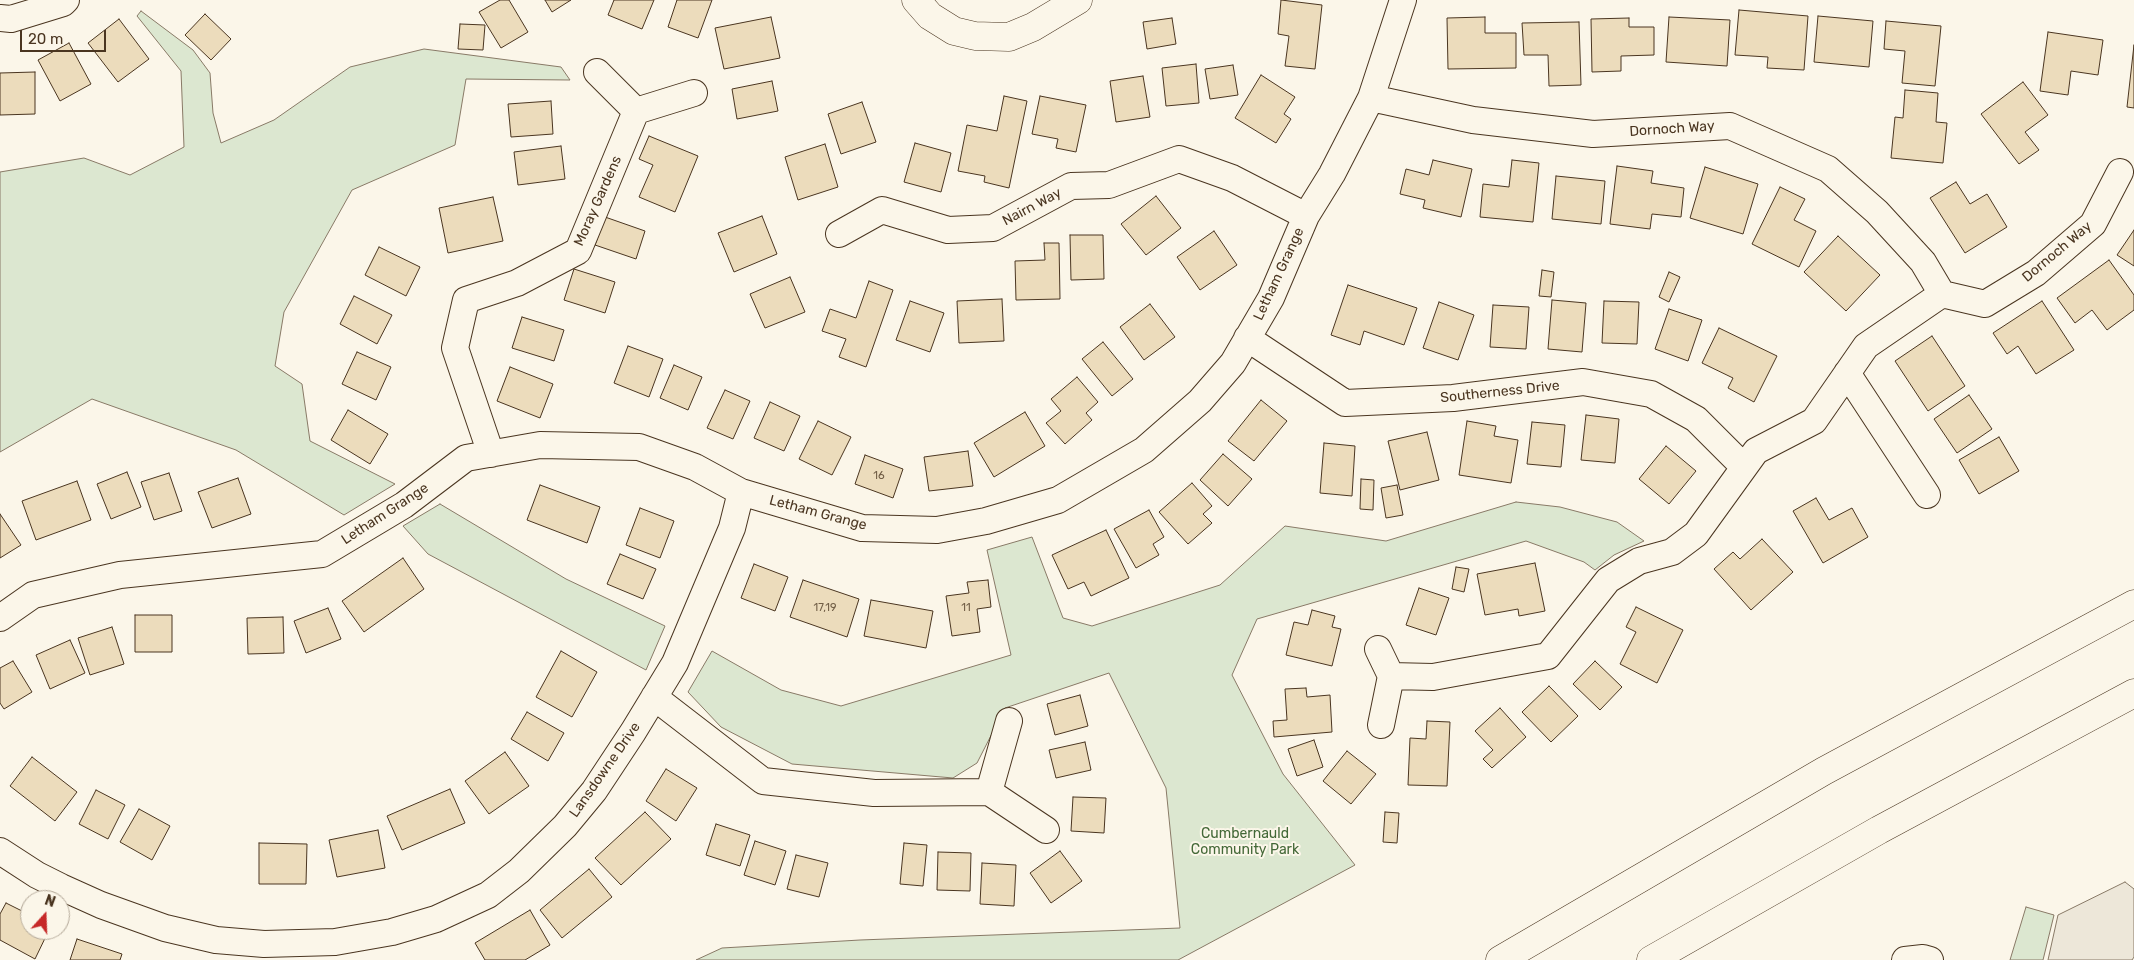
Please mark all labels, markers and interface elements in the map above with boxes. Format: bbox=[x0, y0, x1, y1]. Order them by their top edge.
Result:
scale bar bbox=[22, 20, 109, 52]
text: 20 m bbox=[28, 30, 63, 48]
street label: Dornoch Way bbox=[1629, 118, 1715, 140]
street label: Moray Gardens bbox=[571, 153, 625, 249]
street label: Nairn Way bbox=[1000, 184, 1064, 230]
street label: Dornoch Way bbox=[2019, 218, 2095, 286]
street label: Letham Grange bbox=[1250, 225, 1308, 323]
street label: Southerness Drive bbox=[1439, 377, 1561, 407]
house number: 16 bbox=[873, 469, 885, 483]
street label: Letham Grange bbox=[338, 480, 432, 548]
street label: Letham Grange bbox=[767, 492, 869, 534]
house number: 17,19 bbox=[814, 601, 836, 615]
house number: 11 bbox=[961, 601, 971, 615]
street label: Lansdowne Drive bbox=[566, 719, 644, 821]
park label: Cumbernauld Community Park bbox=[1191, 826, 1299, 859]
north arrow bbox=[20, 890, 70, 940]
text: N bbox=[42, 892, 58, 911]

